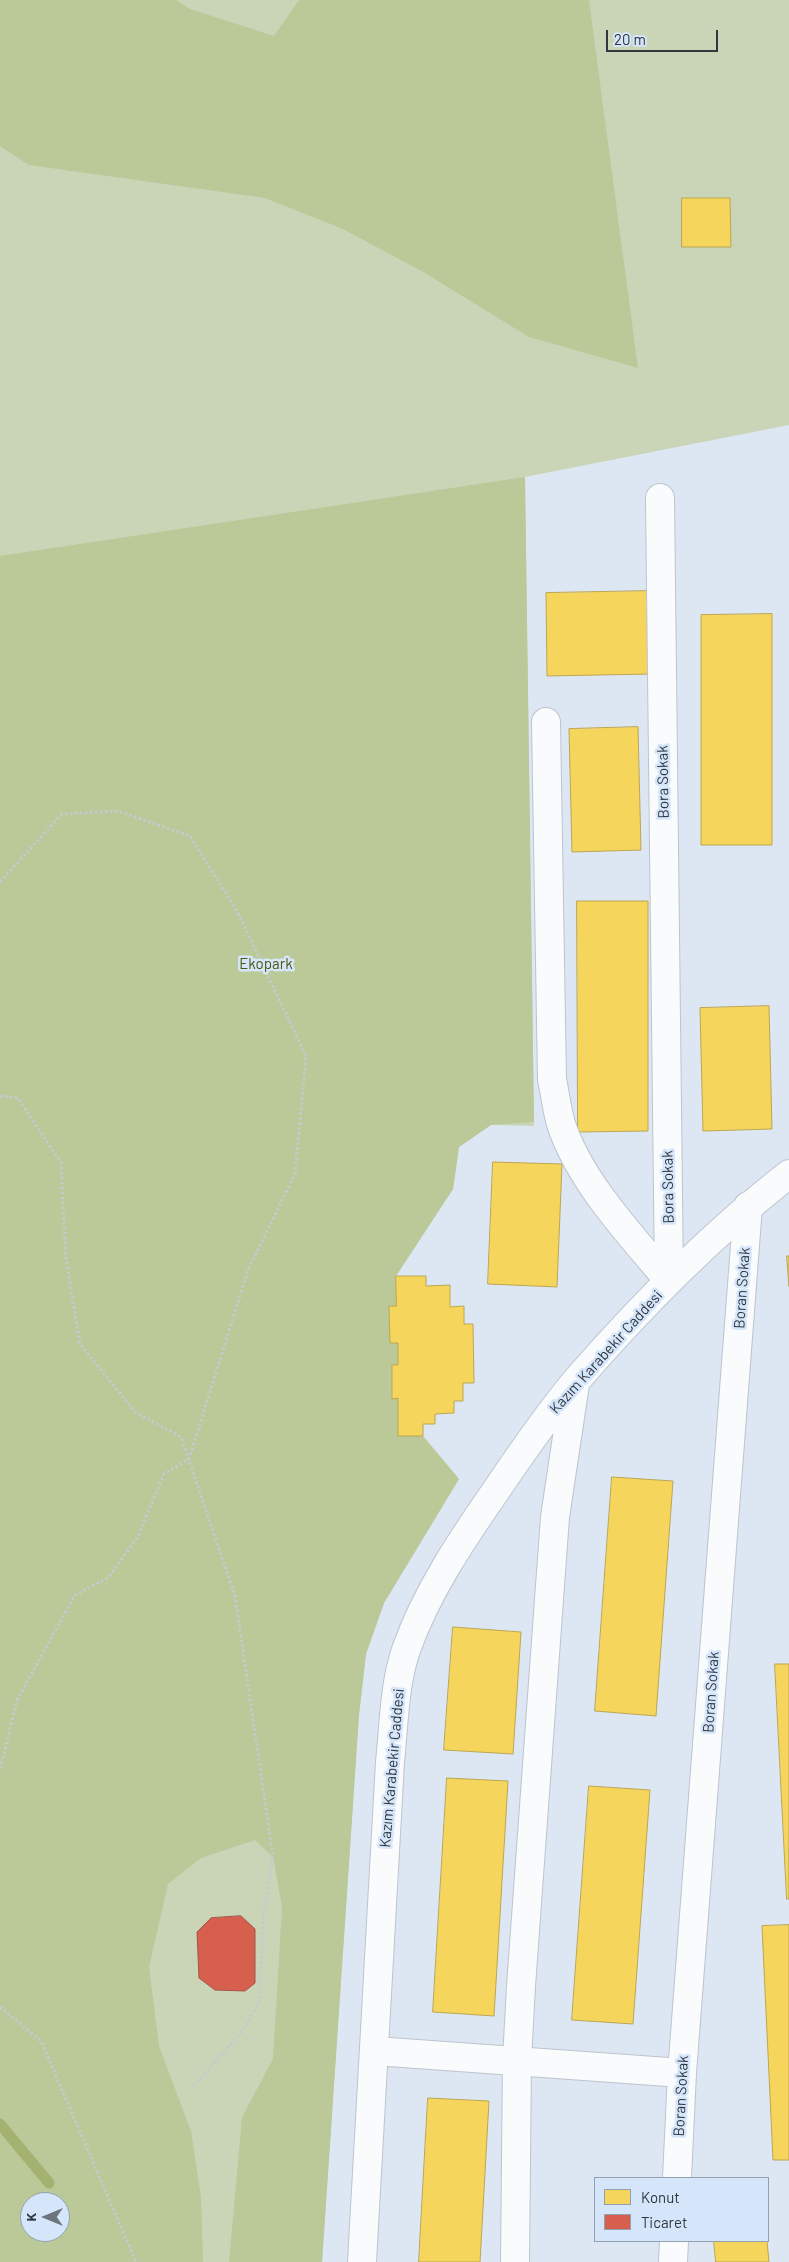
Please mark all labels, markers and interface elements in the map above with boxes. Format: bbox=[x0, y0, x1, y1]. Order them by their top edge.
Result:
scale bar bbox=[609, 20, 722, 52]
text: 20 m bbox=[614, 30, 646, 48]
street label: Bora Sokak bbox=[653, 745, 673, 819]
park label: Ekopark bbox=[239, 955, 293, 973]
street label: Bora Sokak bbox=[658, 1150, 678, 1224]
street label: Boran Sokak bbox=[730, 1247, 754, 1329]
street label: Kazım Karabekir Caddesi bbox=[546, 1287, 666, 1417]
street label: Boran Sokak bbox=[699, 1651, 723, 1733]
street label: Kazım Karabekir Caddesi bbox=[376, 1688, 408, 1848]
street label: Boran Sokak bbox=[670, 2055, 692, 2137]
legend bbox=[594, 2177, 769, 2242]
text: Konut bbox=[641, 2188, 680, 2206]
north arrow bbox=[20, 2192, 70, 2242]
text: K bbox=[22, 2213, 39, 2221]
text: Ticaret bbox=[641, 2213, 687, 2231]

